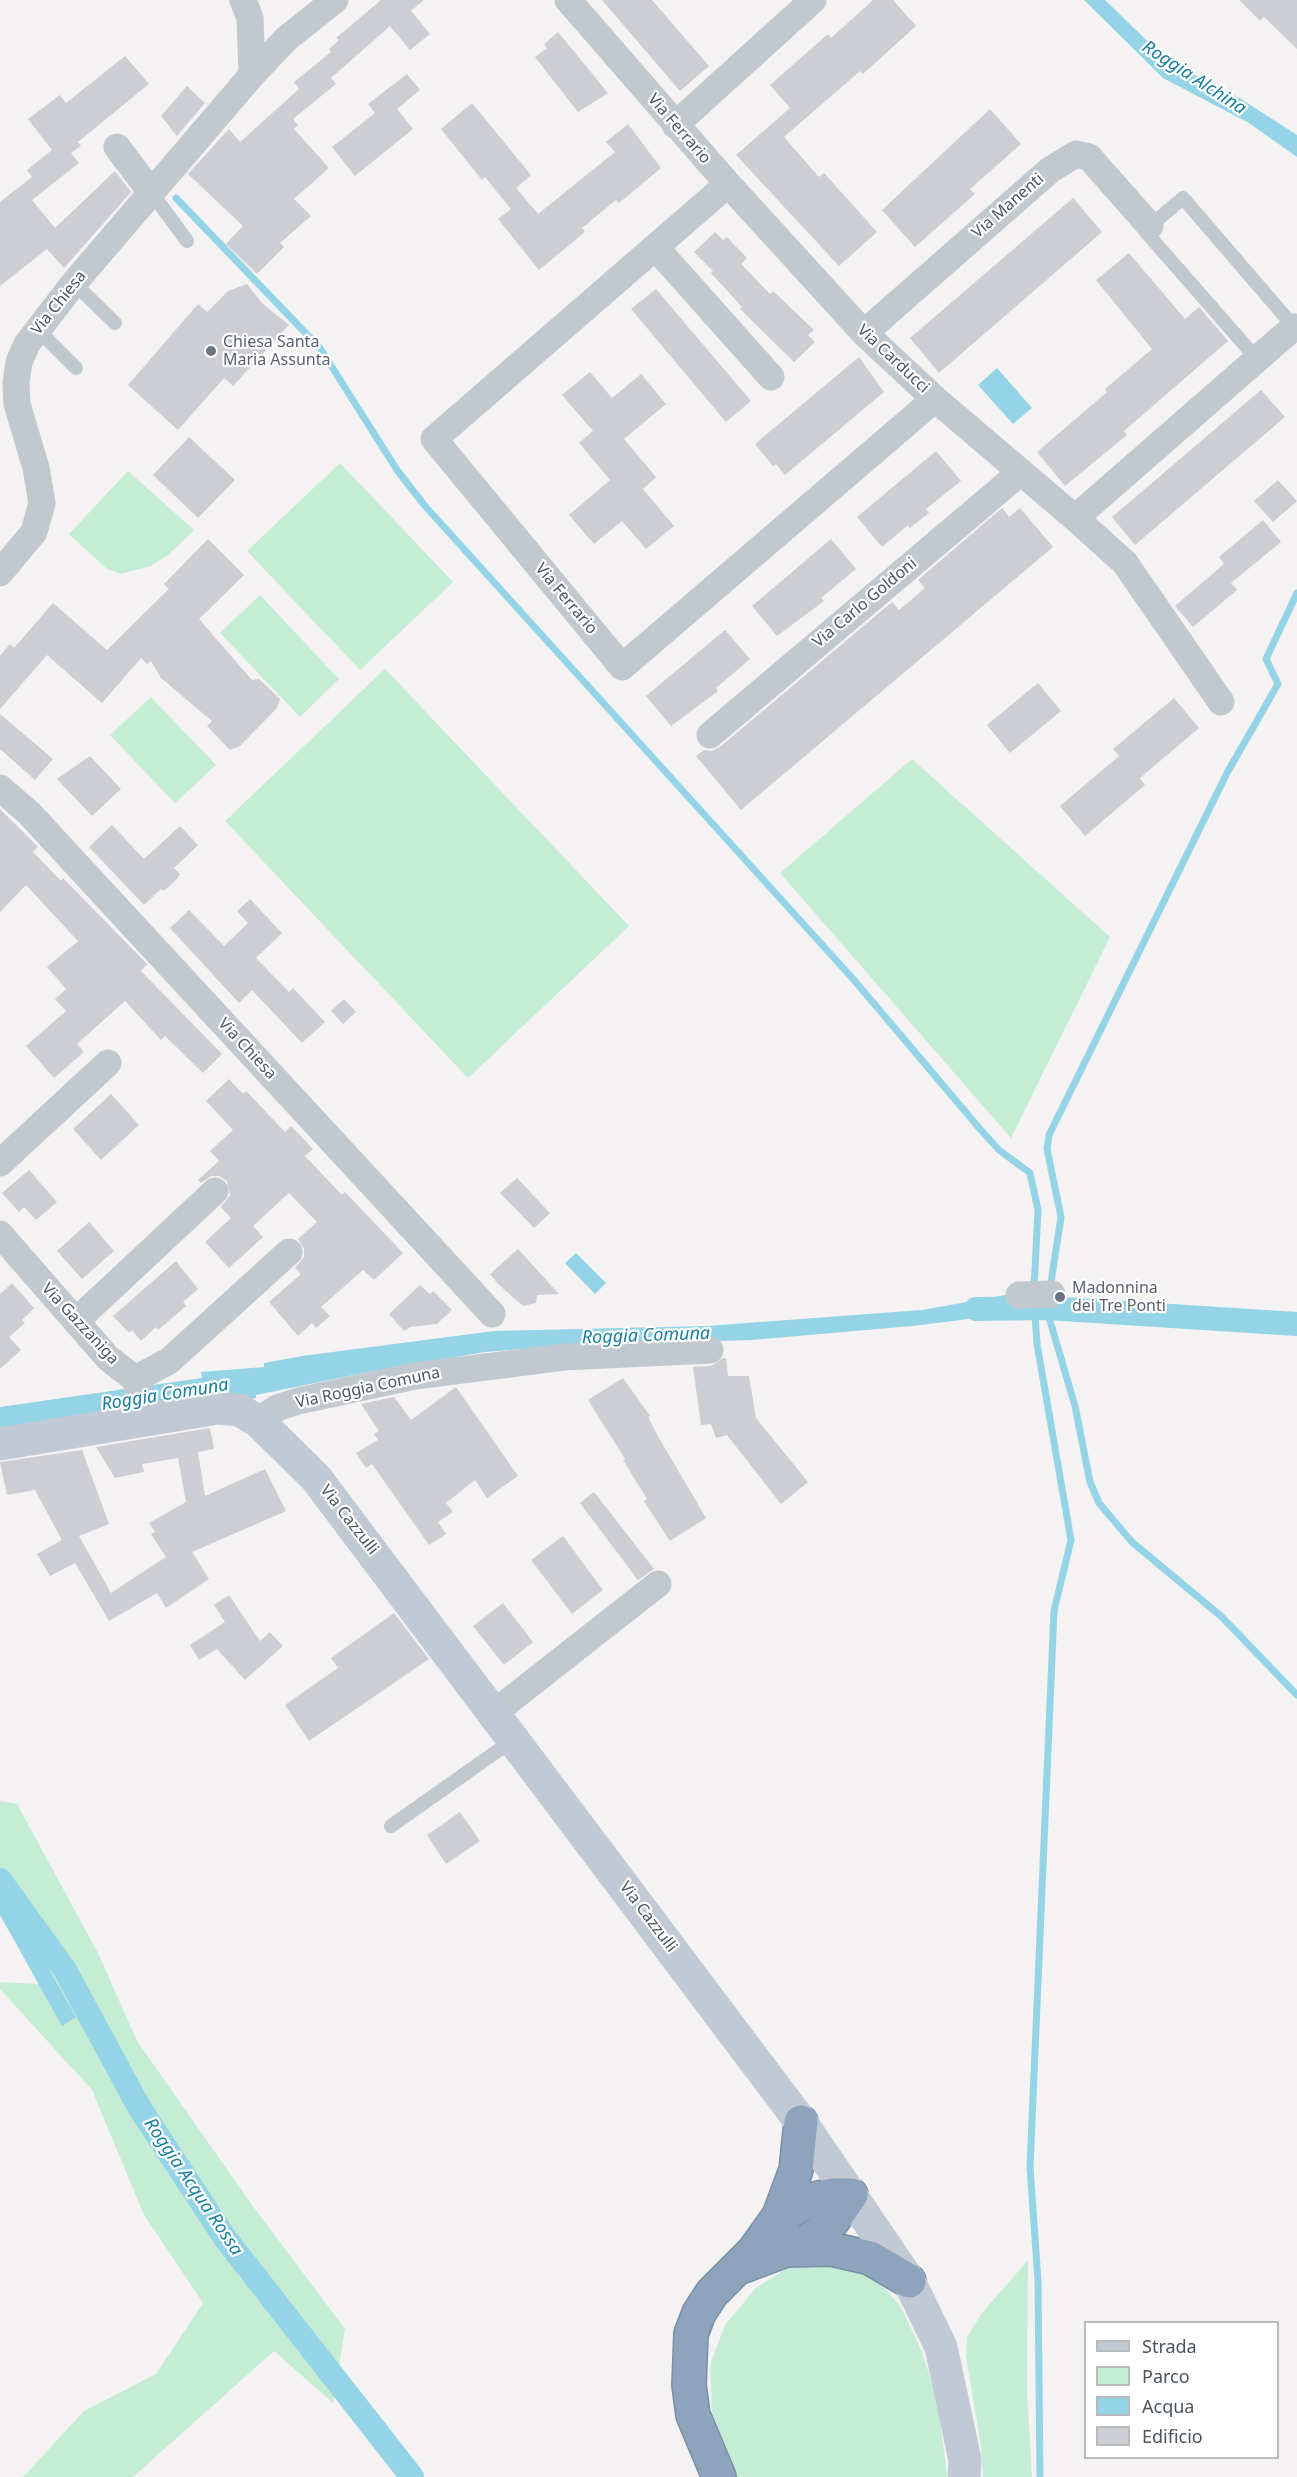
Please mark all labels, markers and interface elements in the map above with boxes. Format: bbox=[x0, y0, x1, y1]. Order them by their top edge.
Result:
water label: Roggia Alchina bbox=[1138, 36, 1250, 120]
street label: Via Ferrario bbox=[643, 90, 715, 168]
street label: Via Manenti bbox=[968, 170, 1048, 242]
street label: Via Chiesa bbox=[27, 267, 91, 339]
street label: Via Carducci bbox=[853, 321, 933, 397]
place label: Chiesa Santa Maria Assunta bbox=[223, 332, 330, 370]
marker: Chiesa Santa Maria Assunta bbox=[204, 344, 218, 358]
street label: Via Carlo Goldoni bbox=[809, 554, 921, 652]
street label: Via Ferrario bbox=[531, 560, 601, 638]
street label: Via Chiesa bbox=[214, 1014, 280, 1084]
place label: Madonnina dei Tre Ponti bbox=[1072, 1278, 1166, 1316]
street label: Via Gazzaniga bbox=[37, 1279, 123, 1369]
marker: Madonnina dei Tre Ponti bbox=[1053, 1290, 1067, 1304]
water label: Roggia Comuna bbox=[581, 1323, 711, 1349]
street label: Via Roggia Comuna bbox=[294, 1363, 442, 1413]
water label: Roggia Comuna bbox=[100, 1374, 230, 1416]
street label: Via Cazzulli bbox=[316, 1481, 382, 1559]
street label: Via Cazzulli bbox=[615, 1878, 681, 1956]
water label: Roggia Acqua Rossa bbox=[139, 2114, 247, 2260]
legend bbox=[1084, 2321, 1279, 2459]
text: Strada bbox=[1142, 2334, 1197, 2358]
text: Parco bbox=[1142, 2364, 1190, 2388]
text: Acqua bbox=[1142, 2394, 1194, 2418]
text: Edificio bbox=[1142, 2424, 1203, 2448]

